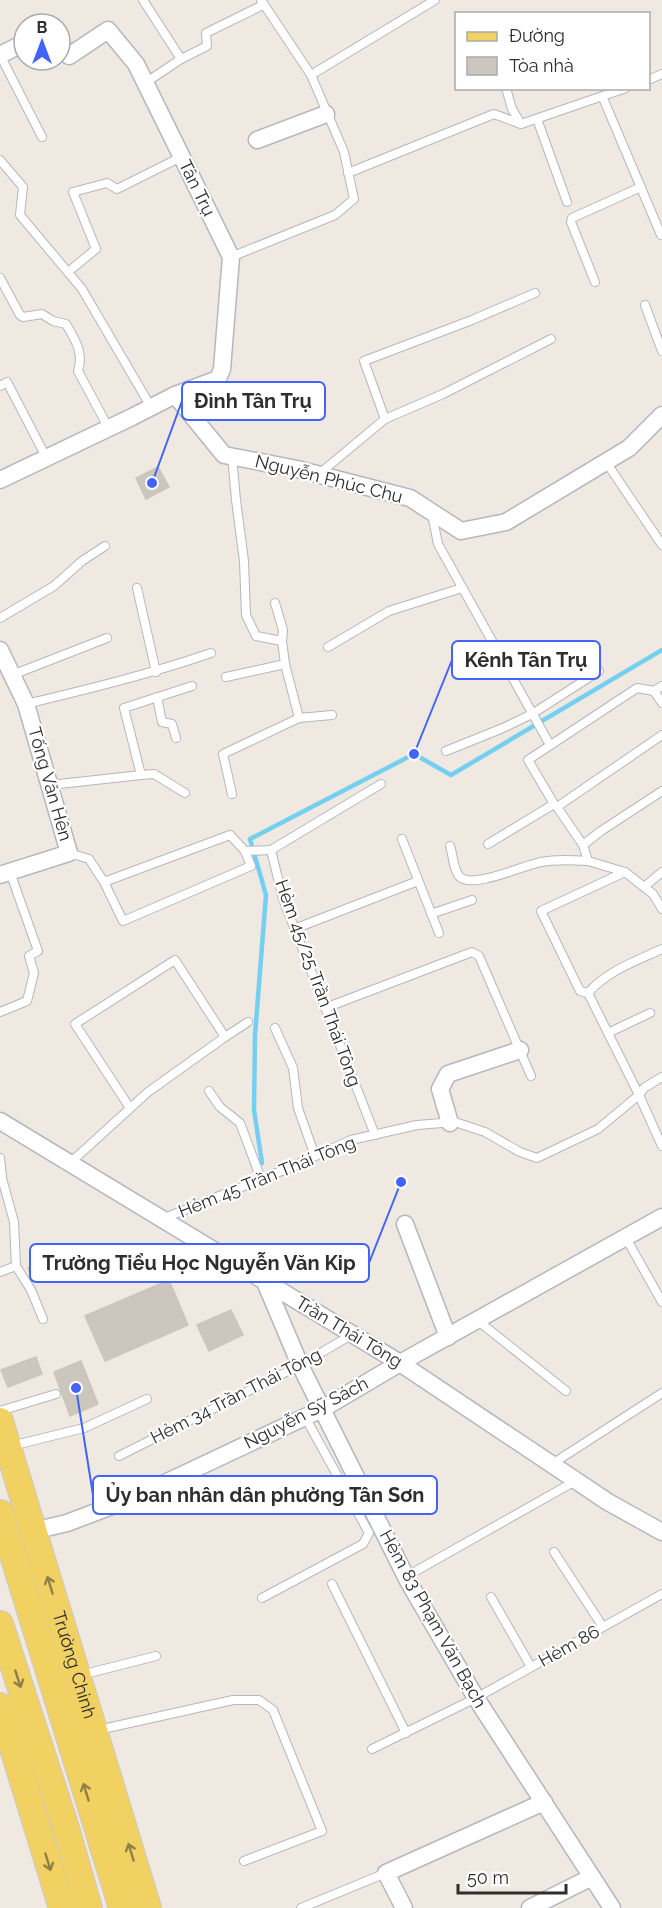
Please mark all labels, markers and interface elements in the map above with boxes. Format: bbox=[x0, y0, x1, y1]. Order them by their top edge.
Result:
north arrow bbox=[12, 12, 72, 72]
legend bbox=[455, 12, 650, 90]
text: B bbox=[37, 18, 48, 37]
text: Đường bbox=[509, 25, 565, 46]
text: Tòa nhà bbox=[509, 55, 574, 76]
street label: Tân Trụ bbox=[175, 156, 220, 219]
callout: Đình Tân Trụ bbox=[182, 382, 325, 420]
text: Đình Tân Trụ bbox=[194, 389, 312, 413]
street label: Nguyễn Phúc Chu bbox=[253, 450, 405, 507]
callout: Kênh Tân Trụ bbox=[452, 641, 600, 679]
text: Kênh Tân Trụ bbox=[465, 648, 587, 672]
street label: Tống Văn Hên bbox=[24, 724, 77, 843]
street label: Hẻm 45/25 Trần Thái Tông bbox=[271, 876, 366, 1089]
street label: Hẻm 45 Trần Thái Tông bbox=[175, 1131, 359, 1222]
callout: Trường Tiểu Học Nguyễn Văn Kip bbox=[30, 1244, 369, 1282]
text: Trường Tiểu Học Nguyễn Văn Kip bbox=[42, 1251, 356, 1275]
street label: Trần Thái Tông bbox=[292, 1292, 406, 1372]
street label: Hẻm 34 Trần Thái Tông bbox=[147, 1343, 325, 1448]
street label: Nguyễn Sỹ Sách bbox=[240, 1372, 371, 1453]
callout: Ủy ban nhân dân phường Tân Sơn bbox=[93, 1476, 437, 1514]
text: Ủy ban nhân dân phường Tân Sơn bbox=[106, 1481, 424, 1507]
street label: Hẻm 83 Phạm Văn Bạch bbox=[376, 1526, 491, 1711]
one-way arrow bbox=[44, 1576, 55, 1595]
street label: Trường Chinh bbox=[48, 1609, 101, 1721]
street label: Hẻm 86 bbox=[535, 1620, 603, 1671]
one-way arrow bbox=[13, 1669, 24, 1688]
one-way arrow bbox=[80, 1783, 91, 1802]
one-way arrow bbox=[125, 1843, 136, 1862]
one-way arrow bbox=[43, 1852, 54, 1871]
scale bar bbox=[458, 1857, 566, 1895]
text: 50 m bbox=[467, 1867, 509, 1888]

